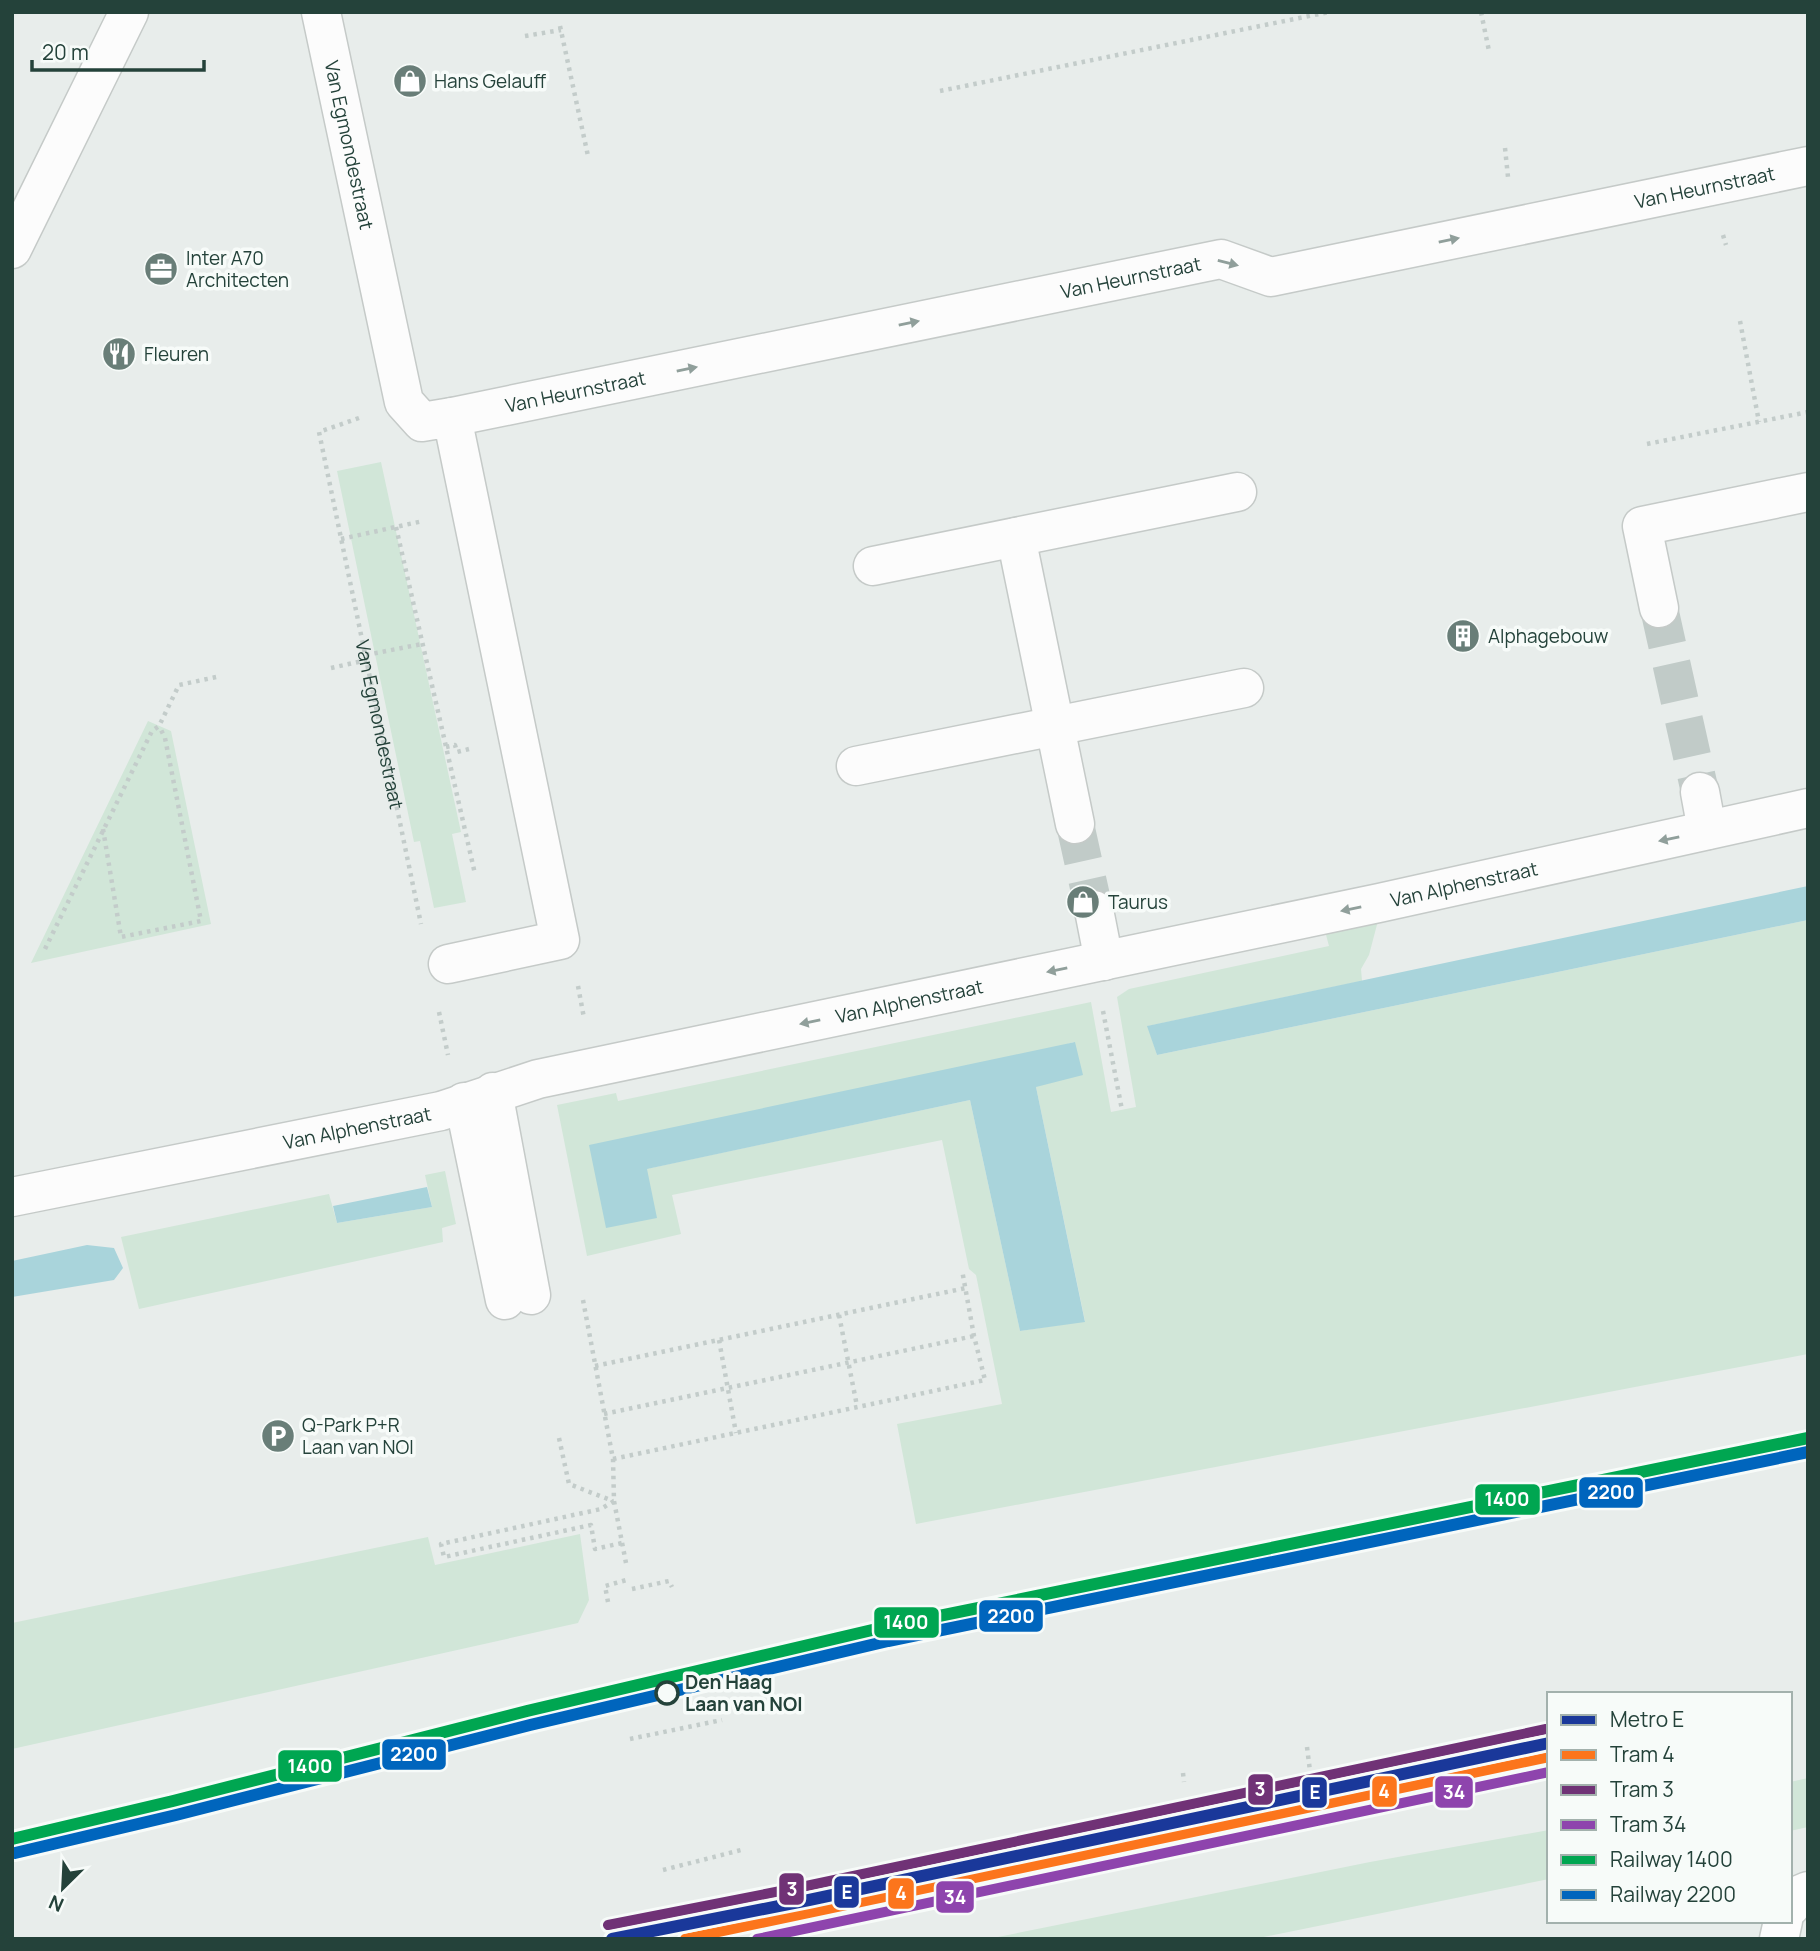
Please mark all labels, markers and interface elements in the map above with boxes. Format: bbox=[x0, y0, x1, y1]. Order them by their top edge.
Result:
scale bar bbox=[32, 28, 203, 72]
text: 20 m bbox=[42, 38, 89, 66]
street label: Van Egmondestraat bbox=[319, 58, 380, 232]
shop icon: Hans Gelauff bbox=[391, 62, 429, 100]
place label: Hans Gelauff bbox=[434, 68, 546, 94]
street label: Van Heurnstraat bbox=[1632, 160, 1777, 215]
one-way arrow bbox=[1438, 235, 1460, 246]
place label: Inter A70 Architecten bbox=[186, 245, 289, 293]
office icon: Inter A70 Architecten bbox=[142, 250, 180, 288]
street label: Van Heurnstraat bbox=[1058, 250, 1203, 305]
one-way arrow bbox=[1217, 258, 1239, 269]
one-way arrow bbox=[898, 317, 920, 328]
restaurant icon: Fleuren bbox=[100, 335, 138, 373]
place label: Fleuren bbox=[144, 341, 209, 367]
one-way arrow bbox=[676, 363, 698, 374]
street label: Van Heurnstraat bbox=[503, 365, 648, 419]
building icon: Alphagebouw bbox=[1444, 617, 1482, 655]
place label: Alphagebouw bbox=[1488, 623, 1609, 649]
street label: Van Egmondestraat bbox=[349, 637, 410, 811]
one-way arrow bbox=[1658, 833, 1680, 844]
street label: Van Alphenstraat bbox=[1388, 855, 1540, 913]
shop icon: Taurus bbox=[1064, 883, 1102, 921]
place label: Taurus bbox=[1108, 889, 1168, 915]
one-way arrow bbox=[1340, 903, 1362, 914]
one-way arrow bbox=[1046, 965, 1068, 976]
street label: Van Alphenstraat bbox=[833, 973, 985, 1029]
one-way arrow bbox=[799, 1016, 821, 1027]
street label: Van Alphenstraat bbox=[281, 1100, 433, 1155]
place label: Q-Park P+R Laan van NOI bbox=[302, 1412, 414, 1460]
parking icon: Q-Park P+R Laan van NOI bbox=[259, 1417, 297, 1455]
line badge: 2200 bbox=[1578, 1476, 1644, 1509]
text: 2200 bbox=[1587, 1479, 1635, 1505]
line badge: 1400 bbox=[1474, 1483, 1541, 1516]
text: 1400 bbox=[1485, 1486, 1529, 1512]
line badge: 2200 bbox=[978, 1599, 1044, 1633]
text: 2200 bbox=[987, 1603, 1035, 1629]
line badge: 1400 bbox=[873, 1606, 940, 1639]
text: 1400 bbox=[884, 1609, 928, 1635]
place label: Den Haag Laan van NOI bbox=[685, 1669, 803, 1717]
marker: Den Haag Laan van NOI bbox=[655, 1681, 679, 1705]
legend bbox=[1547, 1692, 1792, 1923]
text: Metro E bbox=[1610, 1705, 1684, 1733]
line badge: 2200 bbox=[381, 1738, 447, 1771]
text: Tram 4 bbox=[1610, 1740, 1675, 1768]
text: 2200 bbox=[390, 1741, 438, 1767]
line badge: 1400 bbox=[277, 1749, 343, 1783]
text: 1400 bbox=[288, 1753, 332, 1779]
line badge: 3 bbox=[1247, 1773, 1274, 1806]
line badge: 4 bbox=[1371, 1775, 1398, 1808]
line badge: 34 bbox=[1434, 1775, 1474, 1809]
text: Tram 3 bbox=[1610, 1775, 1674, 1803]
text: 3 bbox=[1254, 1776, 1266, 1802]
line badge: E bbox=[1301, 1776, 1328, 1809]
text: 4 bbox=[1378, 1778, 1390, 1804]
text: E bbox=[1309, 1779, 1321, 1805]
text: 34 bbox=[1443, 1779, 1465, 1805]
text: Tram 34 bbox=[1610, 1810, 1686, 1838]
text: Railway 1400 bbox=[1610, 1845, 1733, 1873]
north arrow bbox=[28, 1853, 98, 1923]
line badge: 3 bbox=[778, 1872, 805, 1906]
line badge: E bbox=[833, 1875, 860, 1909]
text: 3 bbox=[786, 1876, 798, 1902]
line badge: 4 bbox=[887, 1877, 915, 1910]
text: E bbox=[841, 1879, 853, 1905]
text: 4 bbox=[895, 1880, 907, 1906]
line badge: 34 bbox=[935, 1880, 975, 1914]
text: Railway 2200 bbox=[1610, 1880, 1736, 1908]
text: 34 bbox=[944, 1884, 966, 1910]
text: N bbox=[45, 1889, 68, 1918]

